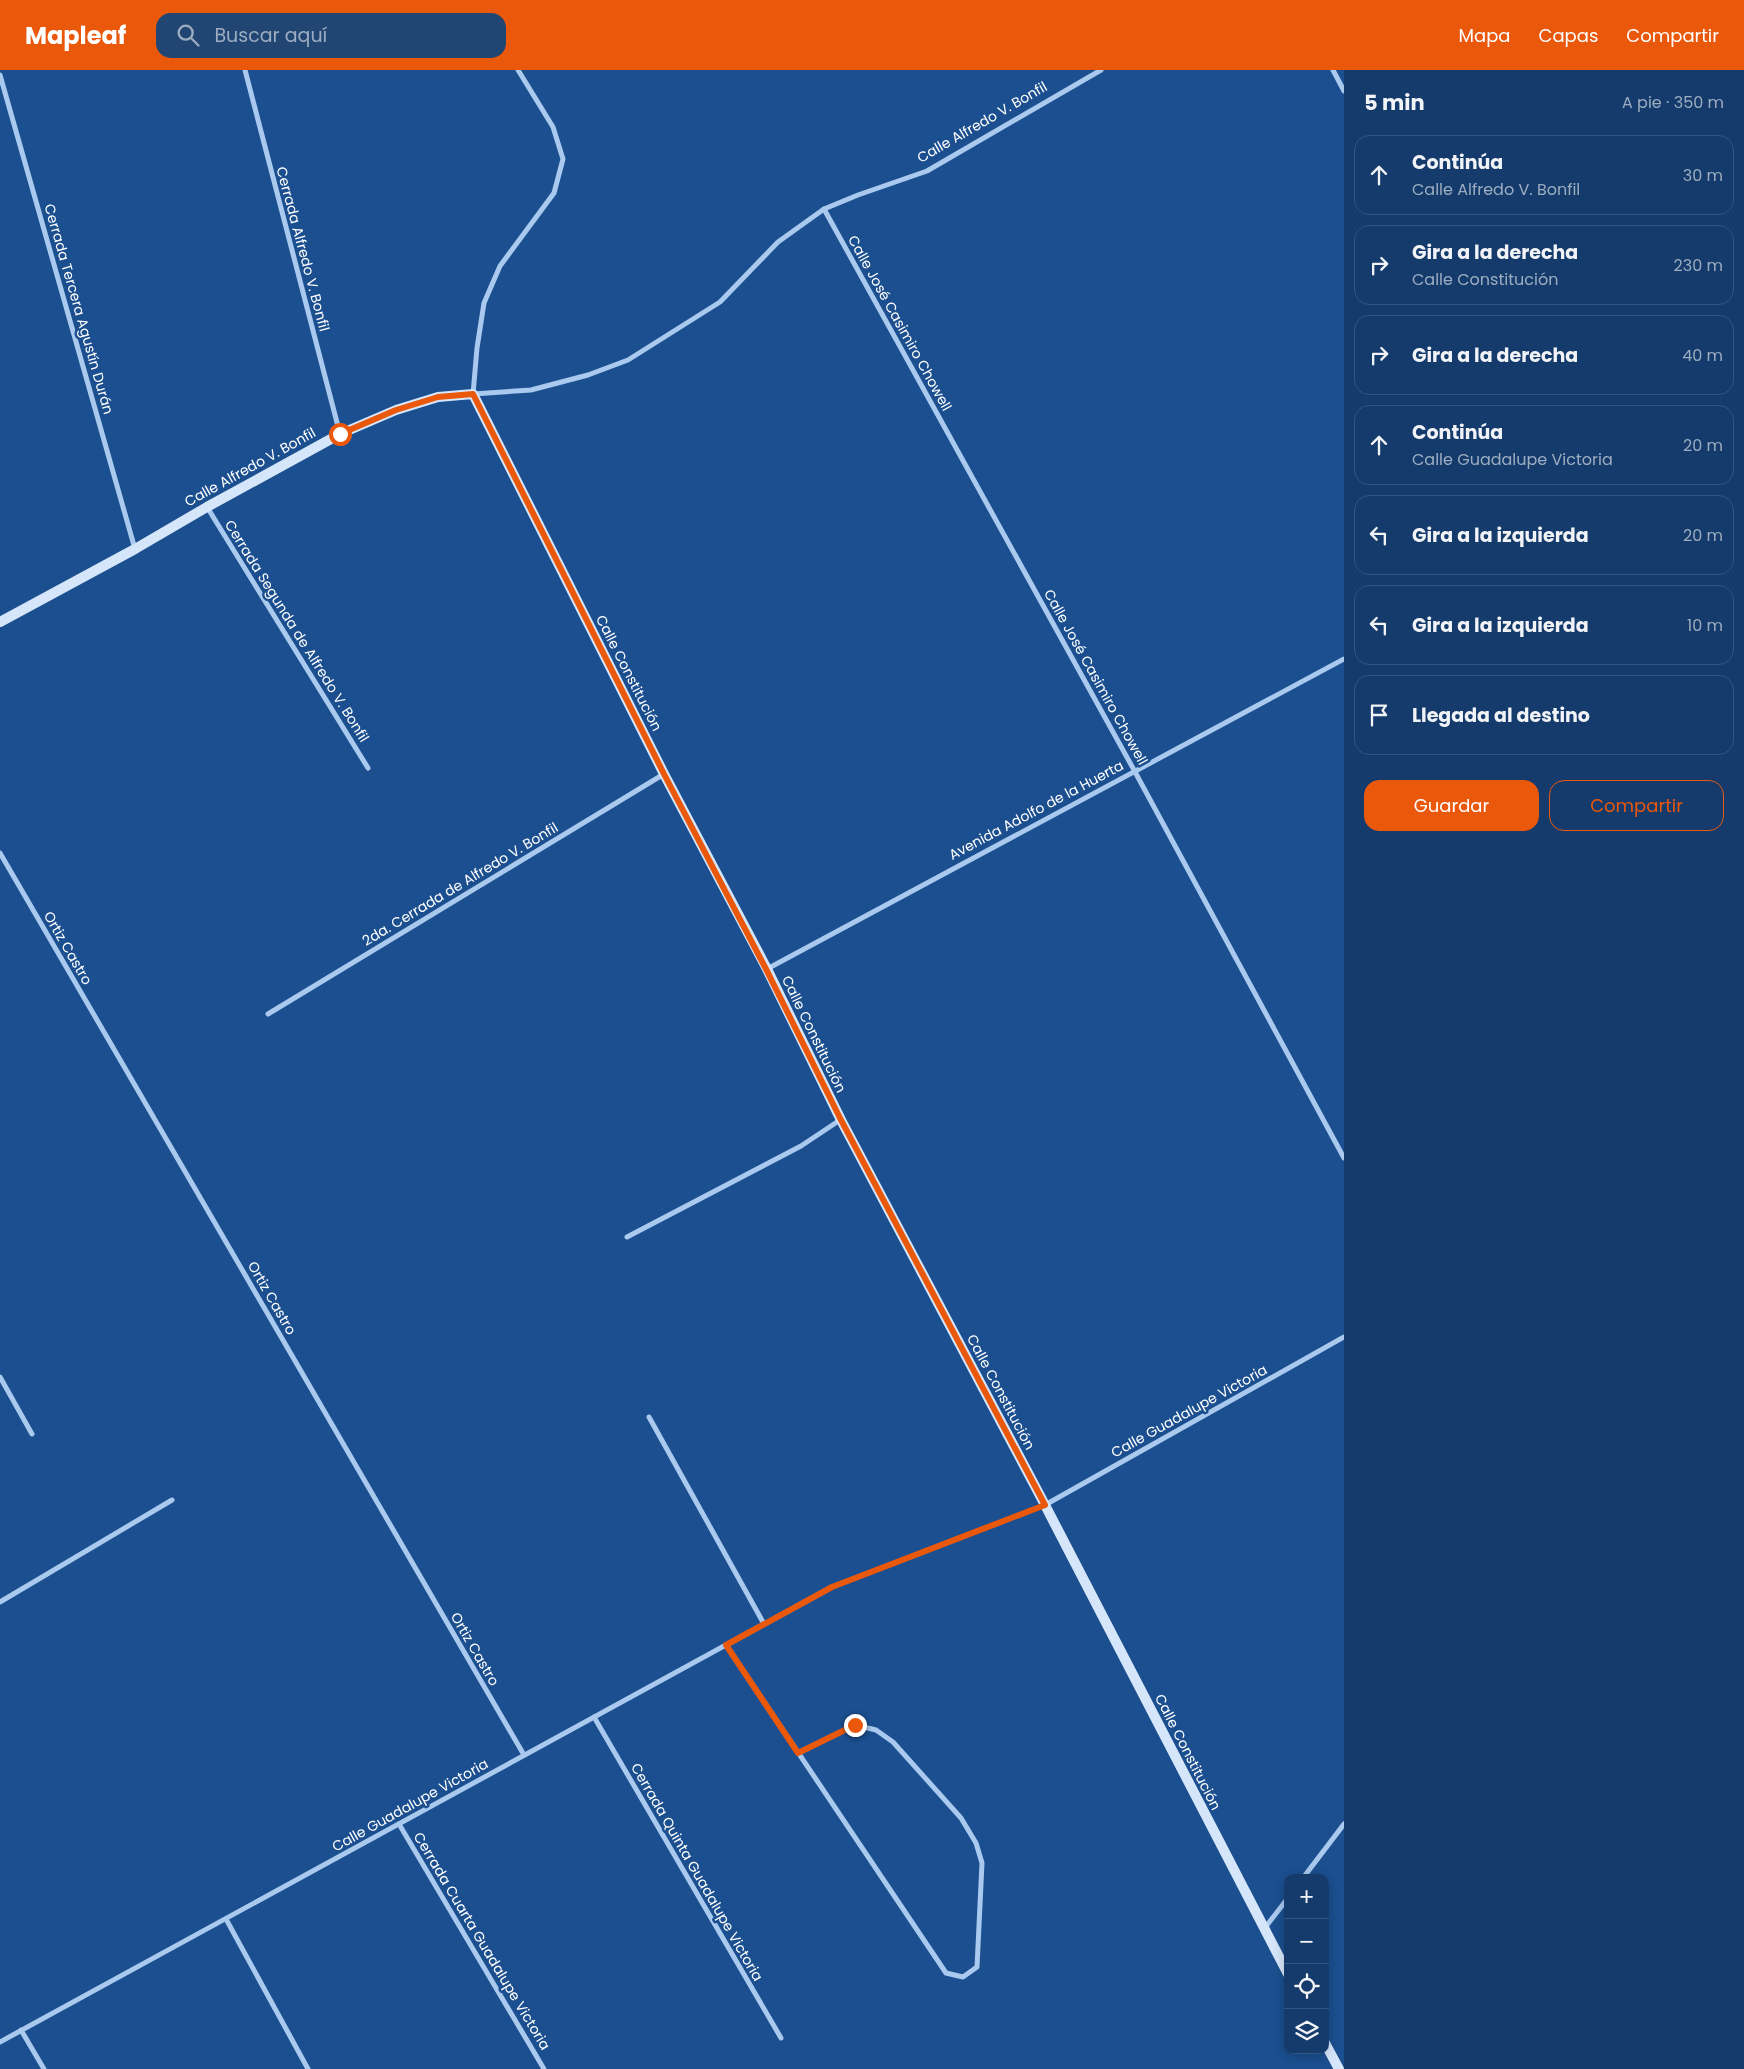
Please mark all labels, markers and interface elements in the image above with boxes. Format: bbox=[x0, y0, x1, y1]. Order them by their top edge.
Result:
search box bbox=[156, 13, 506, 58]
text: Mapleaf bbox=[25, 19, 126, 52]
icon: search bbox=[174, 21, 202, 49]
text: Buscar aquí bbox=[214, 22, 327, 49]
text: Mapa bbox=[1458, 23, 1511, 48]
text: Capas bbox=[1539, 23, 1598, 48]
text: Compartir bbox=[1626, 23, 1719, 48]
street label: Calle Alfredo V. Bonfil bbox=[913, 77, 1051, 167]
text: 5 min bbox=[1364, 88, 1425, 117]
text: A pie · 350 m bbox=[1622, 91, 1724, 114]
text: Continúa bbox=[1412, 149, 1503, 176]
icon: ahead bbox=[1365, 161, 1393, 189]
street label: Cerrada Alfredo V. Bonfil bbox=[271, 164, 335, 334]
text: 30 m bbox=[1683, 164, 1723, 187]
text: Calle Alfredo V. Bonfil bbox=[1412, 178, 1580, 201]
street label: Cerrada Tercera Agustín Durán bbox=[39, 201, 119, 417]
street label: Calle José Casimiro Chowell bbox=[843, 231, 957, 415]
text: Gira a la derecha bbox=[1412, 239, 1578, 266]
icon: right bbox=[1365, 251, 1393, 279]
text: 230 m bbox=[1674, 254, 1723, 277]
text: Calle Constitución bbox=[1412, 268, 1558, 291]
icon: right bbox=[1365, 341, 1393, 369]
text: Gira a la derecha bbox=[1412, 342, 1578, 369]
text: 40 m bbox=[1682, 344, 1723, 367]
text: Continúa bbox=[1412, 419, 1503, 446]
street label: Calle Alfredo V. Bonfil bbox=[181, 423, 319, 511]
route start bbox=[329, 423, 352, 446]
icon: ahead bbox=[1365, 431, 1393, 459]
text: 20 m bbox=[1683, 434, 1723, 457]
text: Calle Guadalupe Victoria bbox=[1412, 448, 1613, 471]
street label: Cerrada Segunda de Alfredo V. Bonfil bbox=[220, 516, 374, 746]
icon: left bbox=[1365, 521, 1393, 549]
text: Gira a la izquierda bbox=[1412, 522, 1589, 549]
text: 20 m bbox=[1683, 524, 1723, 547]
street label: Calle José Casimiro Chowell bbox=[1039, 585, 1153, 769]
street label: Calle Constitución bbox=[591, 611, 667, 735]
icon: left bbox=[1365, 611, 1393, 639]
text: Gira a la izquierda bbox=[1412, 612, 1589, 639]
text: 10 m bbox=[1687, 614, 1723, 637]
icon: arrive bbox=[1365, 701, 1393, 729]
text: Llegada al destino bbox=[1412, 702, 1590, 729]
street label: Avenida Adolfo de la Huerta bbox=[945, 755, 1127, 865]
button: Guardar bbox=[1364, 780, 1539, 831]
button: Compartir bbox=[1549, 780, 1724, 831]
street label: 2da. Cerrada de Alfredo V. Bonfil bbox=[358, 817, 562, 951]
street label: Ortiz Castro bbox=[39, 908, 97, 988]
street label: Calle Constitución bbox=[777, 972, 851, 1096]
street label: Ortiz Castro bbox=[243, 1258, 301, 1338]
street label: Calle Constitución bbox=[962, 1331, 1040, 1453]
street label: Calle Guadalupe Victoria bbox=[1107, 1360, 1271, 1462]
street label: Ortiz Castro bbox=[446, 1609, 504, 1689]
street label: Calle Constitución bbox=[1150, 1690, 1226, 1814]
route end bbox=[844, 1714, 867, 1737]
street label: Calle Guadalupe Victoria bbox=[328, 1754, 492, 1856]
street label: Cerrada Quinta Guadalupe Victoria bbox=[626, 1759, 768, 1985]
street label: Cerrada Cuarta Guadalupe Victoria bbox=[409, 1828, 555, 2054]
map controls bbox=[1284, 1874, 1329, 2054]
button: + bbox=[1284, 1874, 1329, 1919]
button: − bbox=[1284, 1919, 1329, 1964]
button: locate bbox=[1284, 1964, 1329, 2009]
button: layers bbox=[1284, 2009, 1329, 2054]

